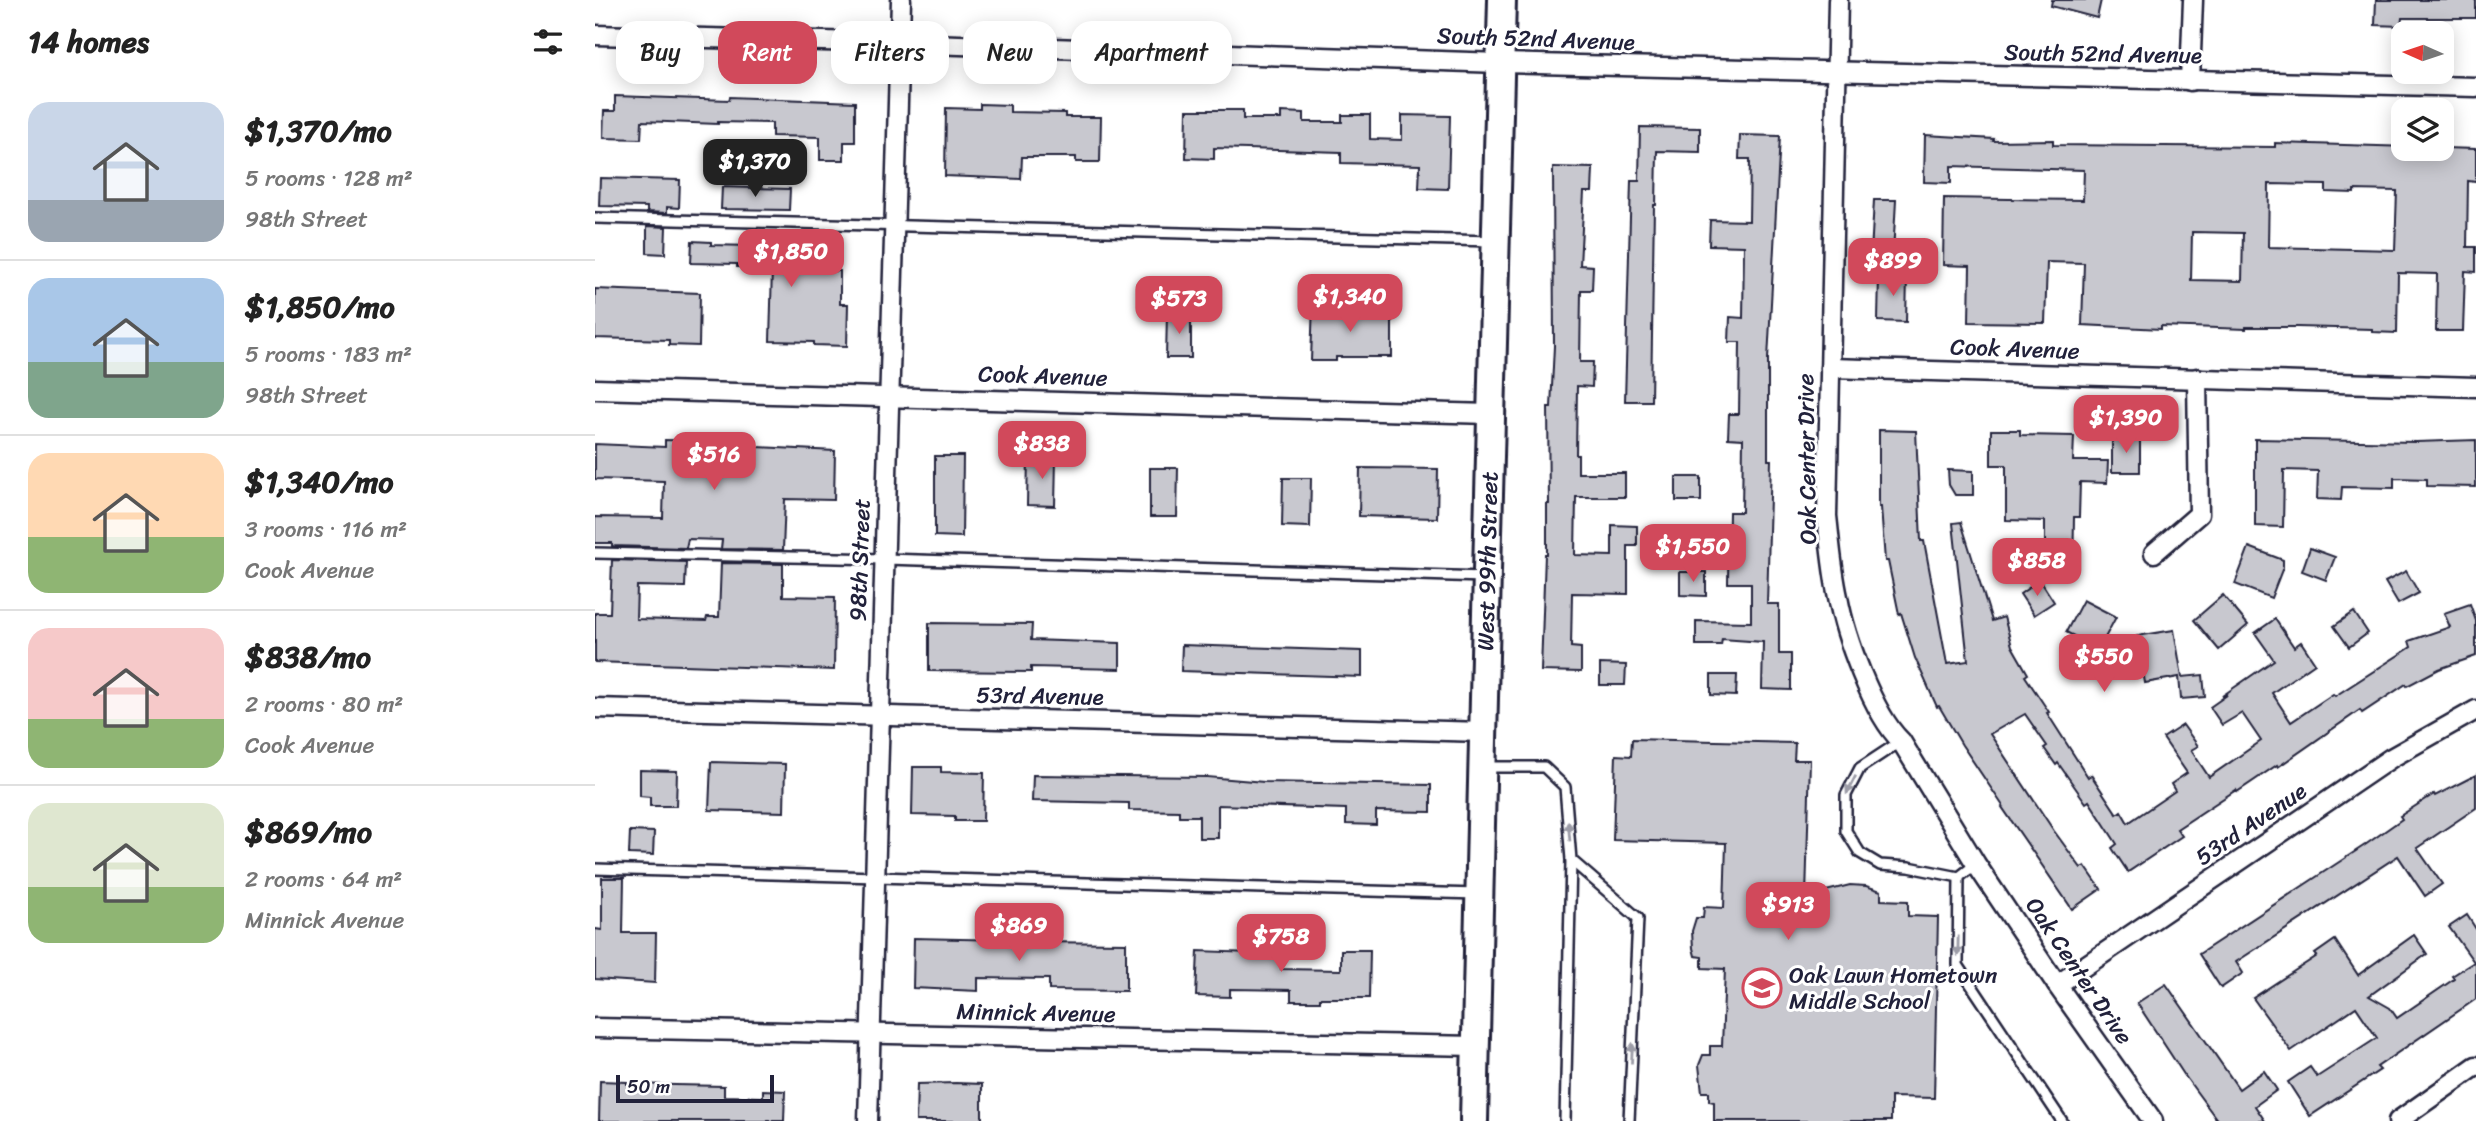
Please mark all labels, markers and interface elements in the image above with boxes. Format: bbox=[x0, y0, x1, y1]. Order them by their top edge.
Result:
text: 14 homes bbox=[28, 15, 149, 69]
street label: South 52nd Avenue bbox=[1436, 15, 1636, 63]
chip: Buy bbox=[616, 21, 704, 84]
chip: Rent bbox=[718, 21, 817, 84]
chip: Filters bbox=[831, 21, 949, 84]
chip: New bbox=[963, 21, 1057, 84]
chip: Apartment bbox=[1071, 21, 1232, 84]
north arrow bbox=[2391, 21, 2453, 84]
map controls bbox=[2391, 21, 2454, 161]
icon: filters bbox=[529, 23, 567, 61]
street label: South 52nd Avenue bbox=[2004, 32, 2202, 76]
button: layers bbox=[2391, 98, 2454, 161]
text: $1,370/mo bbox=[245, 104, 392, 158]
icon: home bbox=[84, 130, 168, 214]
pin: $1,370 bbox=[698, 140, 812, 199]
text: $1,370 bbox=[719, 141, 791, 182]
text: 5 rooms · 128 m² bbox=[245, 158, 413, 199]
text: 98th Street bbox=[245, 199, 368, 240]
pin: $1,850 bbox=[734, 230, 848, 289]
text: $1,850 bbox=[754, 231, 828, 272]
pin: $899 bbox=[1852, 238, 1934, 298]
text: $899 bbox=[1864, 240, 1922, 281]
pin: $1,340 bbox=[1293, 274, 1407, 334]
pin: $573 bbox=[1138, 276, 1220, 336]
text: $1,340 bbox=[1313, 276, 1387, 317]
text: $573 bbox=[1151, 278, 1207, 319]
text: $1,850/mo bbox=[245, 280, 395, 334]
icon: home bbox=[84, 306, 168, 390]
street label: Cook Avenue bbox=[1950, 326, 2081, 372]
text: 5 rooms · 183 m² bbox=[245, 334, 412, 375]
street label: Cook Avenue bbox=[978, 353, 1109, 399]
street label: Oak Center Drive bbox=[1785, 373, 1829, 545]
text: 98th Street bbox=[245, 375, 368, 416]
pin: $1,390 bbox=[2069, 396, 2183, 455]
text: $1,390 bbox=[2090, 397, 2162, 438]
pin: $838 bbox=[1001, 421, 1083, 481]
text: $838 bbox=[1014, 423, 1070, 464]
pin: $516 bbox=[673, 433, 755, 492]
text: $516 bbox=[688, 434, 740, 475]
text: $1,340/mo bbox=[245, 455, 393, 509]
street label: West 99th Street bbox=[1465, 471, 1510, 651]
icon: home bbox=[84, 481, 168, 565]
street label: 98th Street bbox=[837, 498, 883, 622]
text: 3 rooms · 116 m² bbox=[245, 509, 407, 550]
pin: $1,550 bbox=[1636, 524, 1750, 584]
text: $1,550 bbox=[1656, 526, 1730, 567]
pin: $858 bbox=[1996, 538, 2078, 598]
text: $858 bbox=[2008, 540, 2066, 581]
text: Cook Avenue bbox=[245, 550, 374, 591]
text: $838/mo bbox=[245, 630, 371, 684]
pin: $550 bbox=[2063, 634, 2145, 694]
text: $550 bbox=[2075, 636, 2133, 677]
icon: home bbox=[84, 656, 168, 740]
street label: 53rd Avenue bbox=[976, 674, 1104, 718]
text: 2 rooms · 80 m² bbox=[245, 684, 403, 725]
text: Cook Avenue bbox=[245, 725, 374, 766]
street label: 53rd Avenue bbox=[2187, 771, 2315, 877]
one-way arrow bbox=[1846, 775, 1857, 795]
text: $869/mo bbox=[245, 805, 372, 859]
one-way arrow bbox=[1563, 820, 1574, 842]
icon: home bbox=[84, 831, 168, 915]
text: 2 rooms · 64 m² bbox=[245, 859, 402, 900]
pin: $913 bbox=[1747, 883, 1829, 942]
text: $913 bbox=[1762, 884, 1814, 925]
street label: Oak Center Drive bbox=[2014, 889, 2144, 1054]
text: Minnick Avenue bbox=[245, 900, 404, 941]
pin: $869 bbox=[978, 904, 1060, 963]
text: $869 bbox=[991, 905, 1047, 946]
pin: $758 bbox=[1240, 914, 1322, 974]
text: $758 bbox=[1253, 916, 1309, 957]
one-way arrow bbox=[1952, 935, 1964, 957]
place label: Oak Lawn Hometown Middle School bbox=[1789, 955, 1997, 1022]
school or university icon: Oak Lawn Hometown Middle School bbox=[1741, 967, 1783, 1009]
street label: Minnick Avenue bbox=[956, 991, 1116, 1035]
one-way arrow bbox=[1626, 1042, 1637, 1064]
text: 50 m bbox=[627, 1070, 670, 1103]
scale bar bbox=[616, 1072, 773, 1104]

